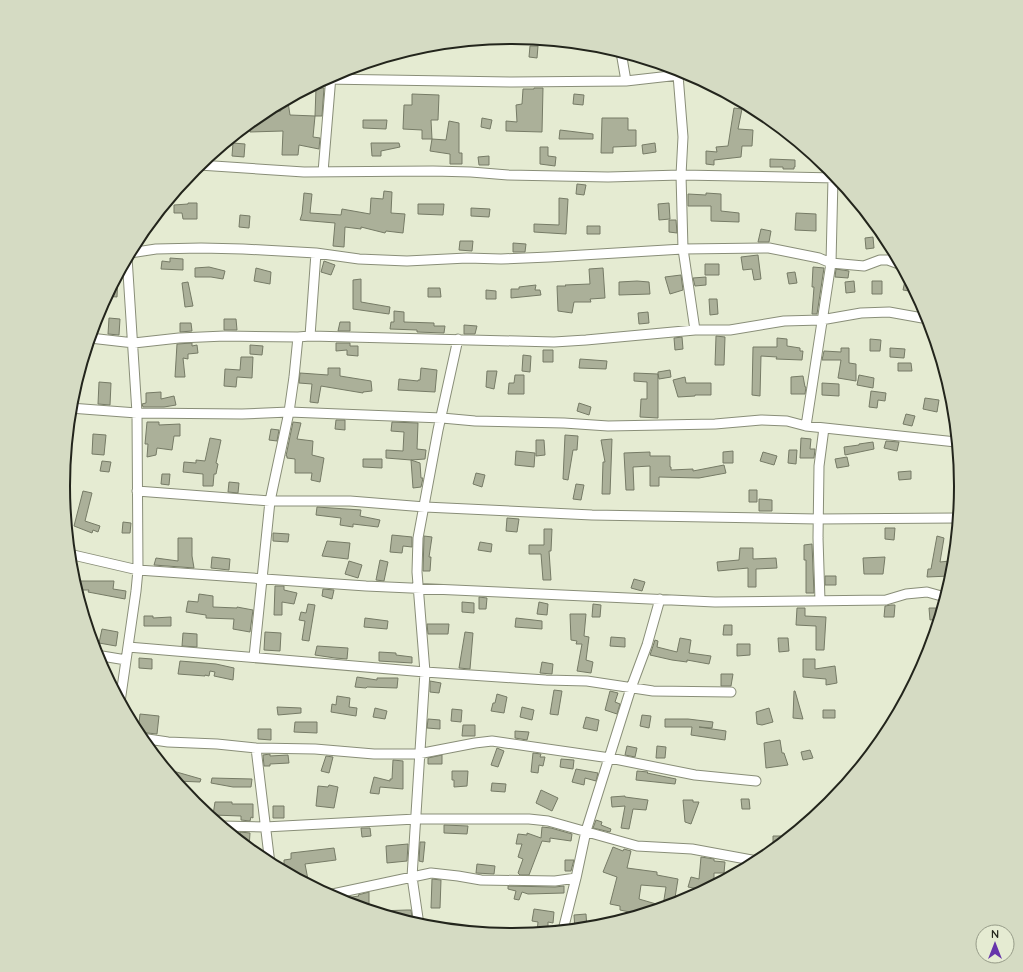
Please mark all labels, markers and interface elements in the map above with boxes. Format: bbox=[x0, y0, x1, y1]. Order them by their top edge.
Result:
north arrow bbox=[975, 924, 1015, 964]
text: N bbox=[991, 927, 999, 941]

